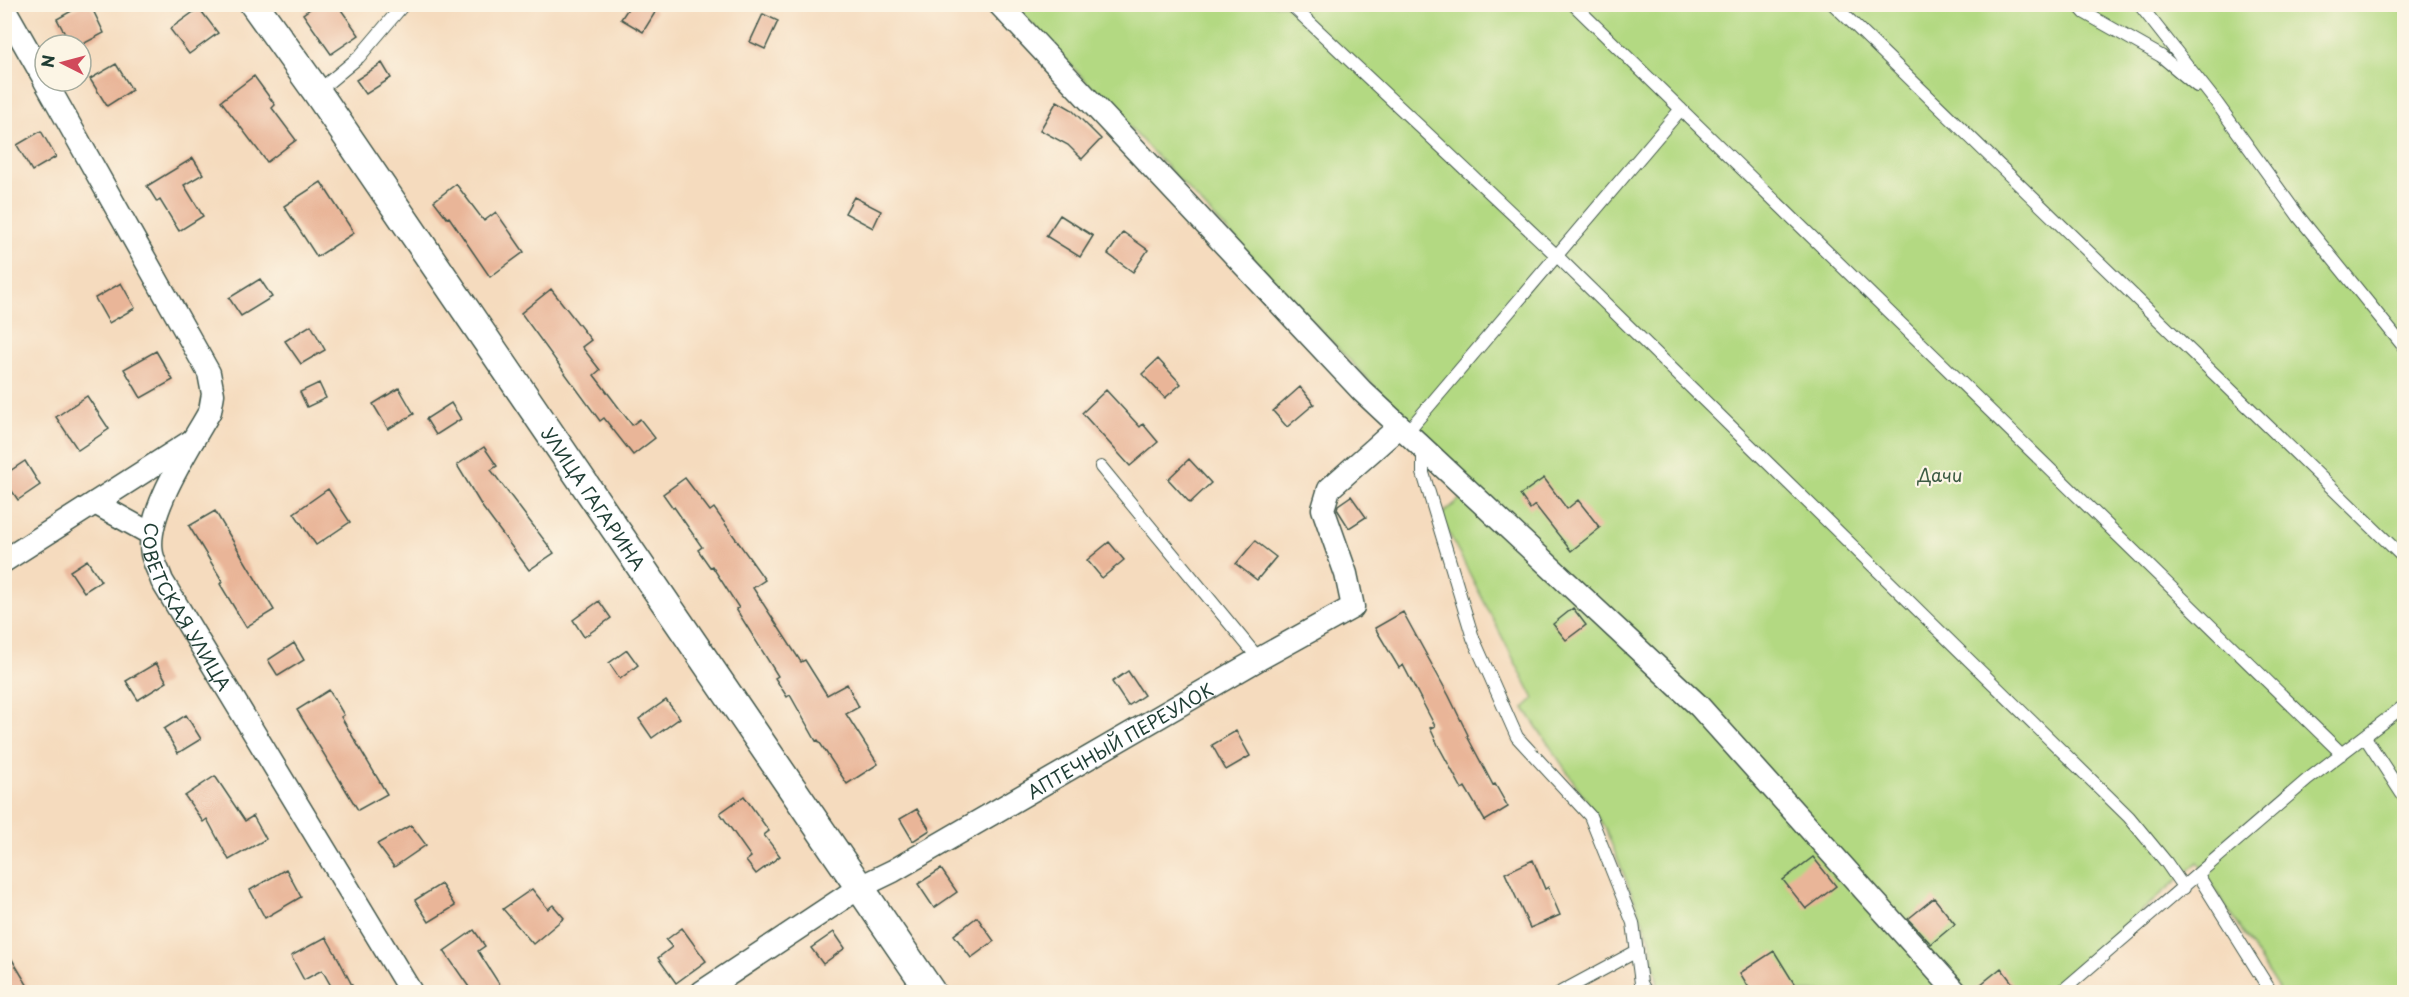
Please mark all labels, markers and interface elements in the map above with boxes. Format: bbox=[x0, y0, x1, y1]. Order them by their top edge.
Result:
north arrow bbox=[33, 33, 93, 93]
text: N bbox=[34, 54, 60, 69]
street label: УЛИЦА ГАГАРИНА bbox=[536, 421, 653, 575]
park label: Дачи bbox=[1917, 461, 1963, 488]
street label: СОВЕТСКАЯ УЛИЦА bbox=[137, 521, 239, 696]
street label: АПТЕЧНЫЙ ПЕРЕУЛОК bbox=[1021, 675, 1218, 804]

